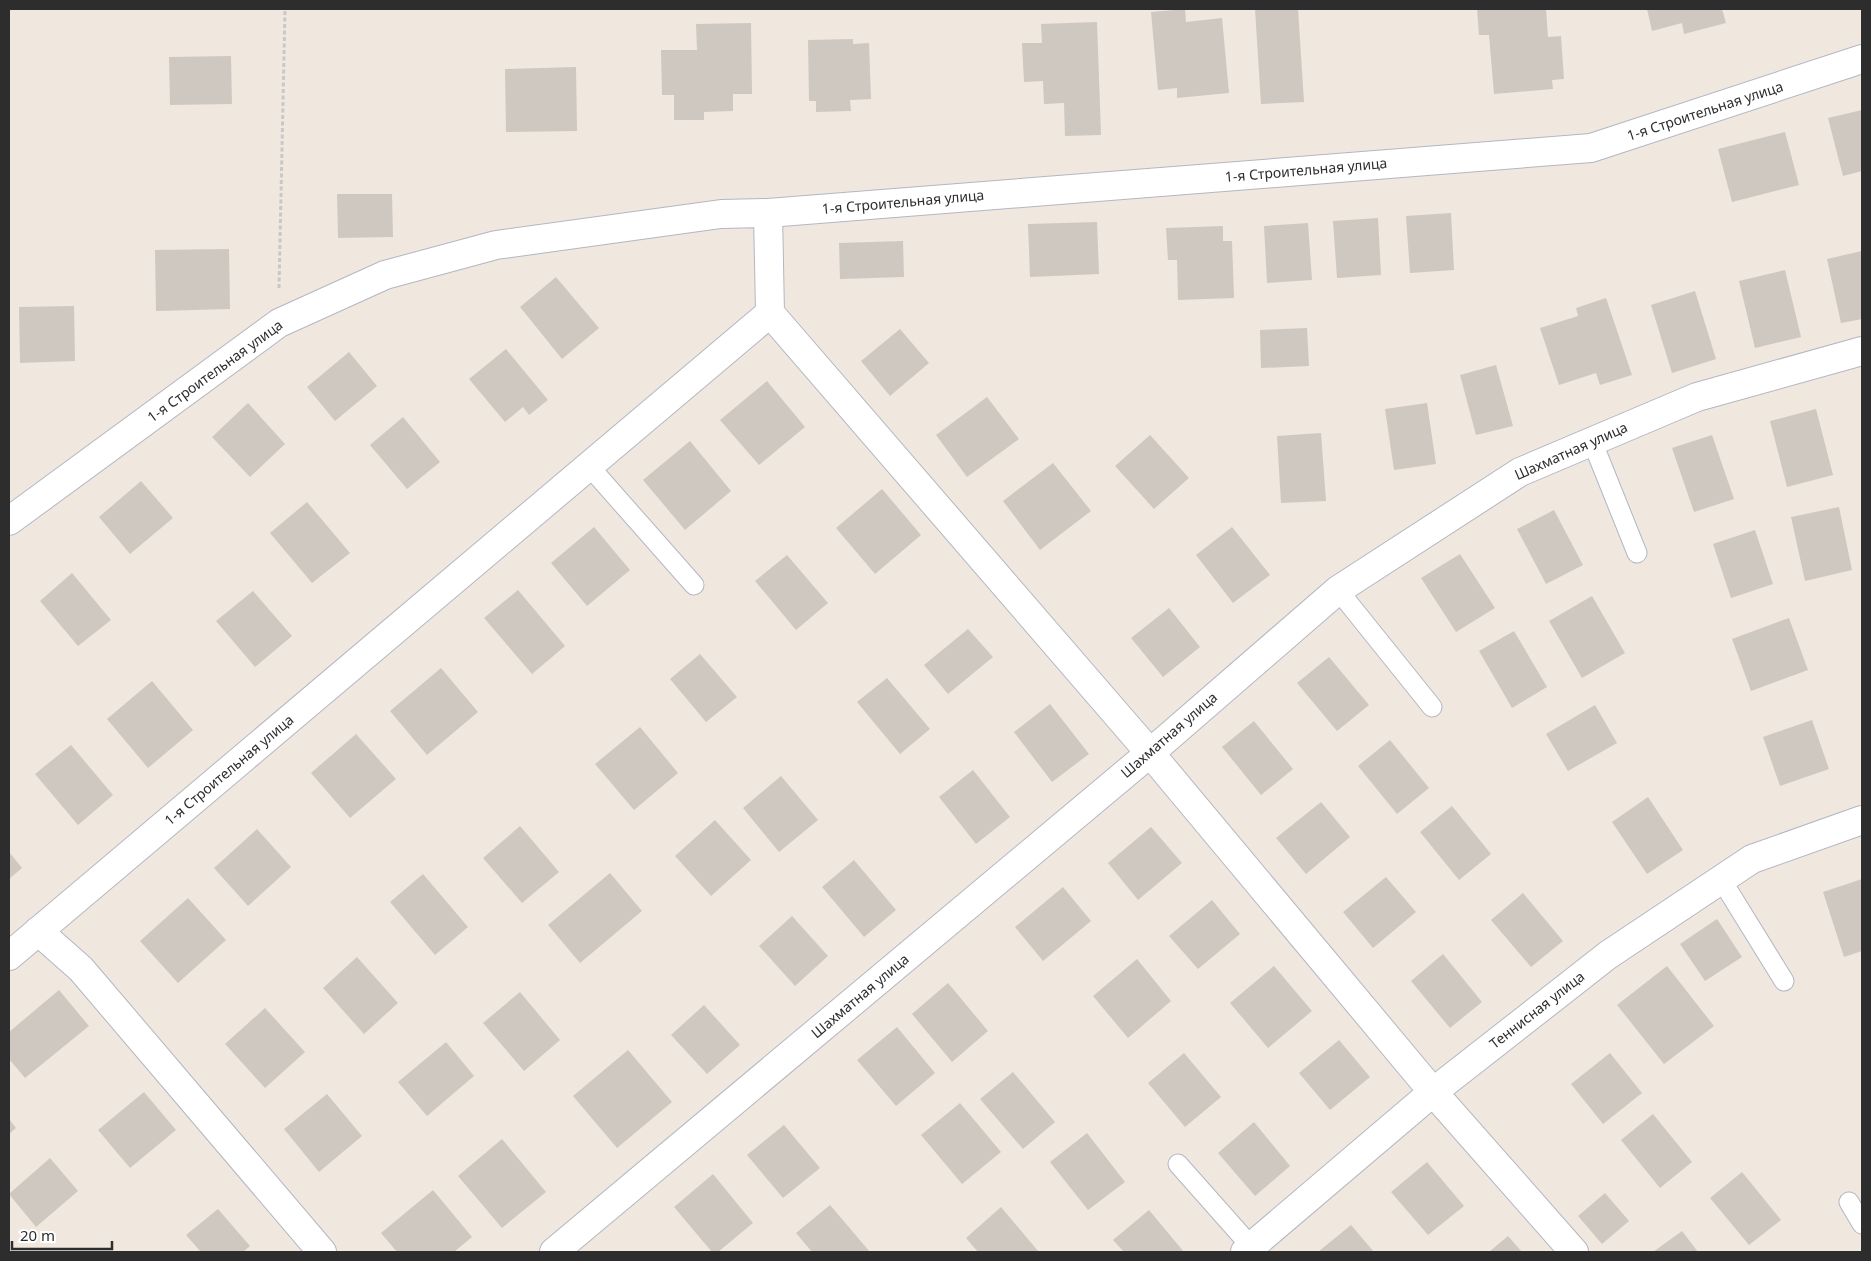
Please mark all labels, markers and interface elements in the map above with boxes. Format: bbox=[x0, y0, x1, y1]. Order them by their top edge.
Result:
street label: 1-я Строительная улица bbox=[1624, 76, 1785, 145]
street label: 1-я Строительная улица bbox=[1224, 153, 1388, 186]
street label: 1-я Строительная улица bbox=[821, 185, 985, 218]
street label: 1-я Строительная улица bbox=[143, 315, 286, 426]
street label: Шахматная улица bbox=[1511, 417, 1630, 484]
street label: Шахматная улица bbox=[1116, 687, 1221, 782]
street label: 1-я Строительная улица bbox=[160, 710, 297, 829]
street label: Шахматная улица bbox=[807, 949, 912, 1042]
street label: Теннисная улица bbox=[1485, 967, 1588, 1053]
scale bar bbox=[12, 1218, 112, 1250]
text: 20 m bbox=[20, 1225, 55, 1245]

